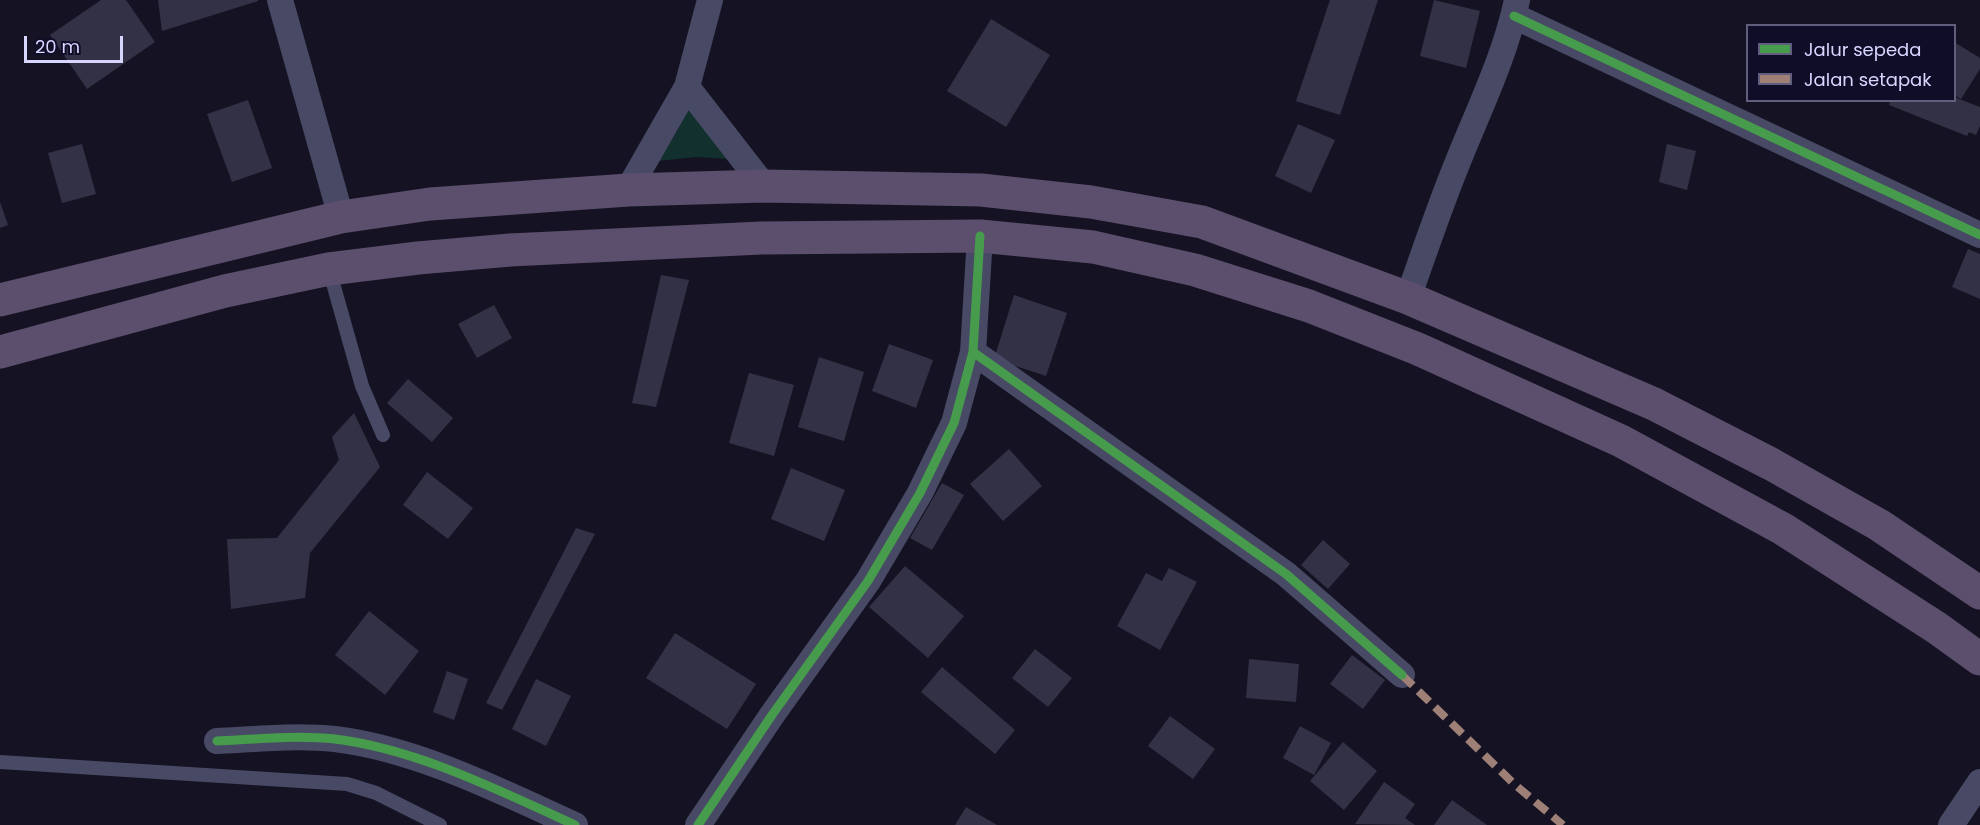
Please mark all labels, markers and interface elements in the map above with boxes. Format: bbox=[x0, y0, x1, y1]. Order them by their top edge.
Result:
scale bar bbox=[27, 24, 126, 62]
legend bbox=[1746, 24, 1956, 102]
text: 20 m bbox=[35, 34, 80, 59]
text: Jalur sepeda bbox=[1804, 37, 1921, 62]
text: Jalan setapak bbox=[1804, 67, 1932, 92]

